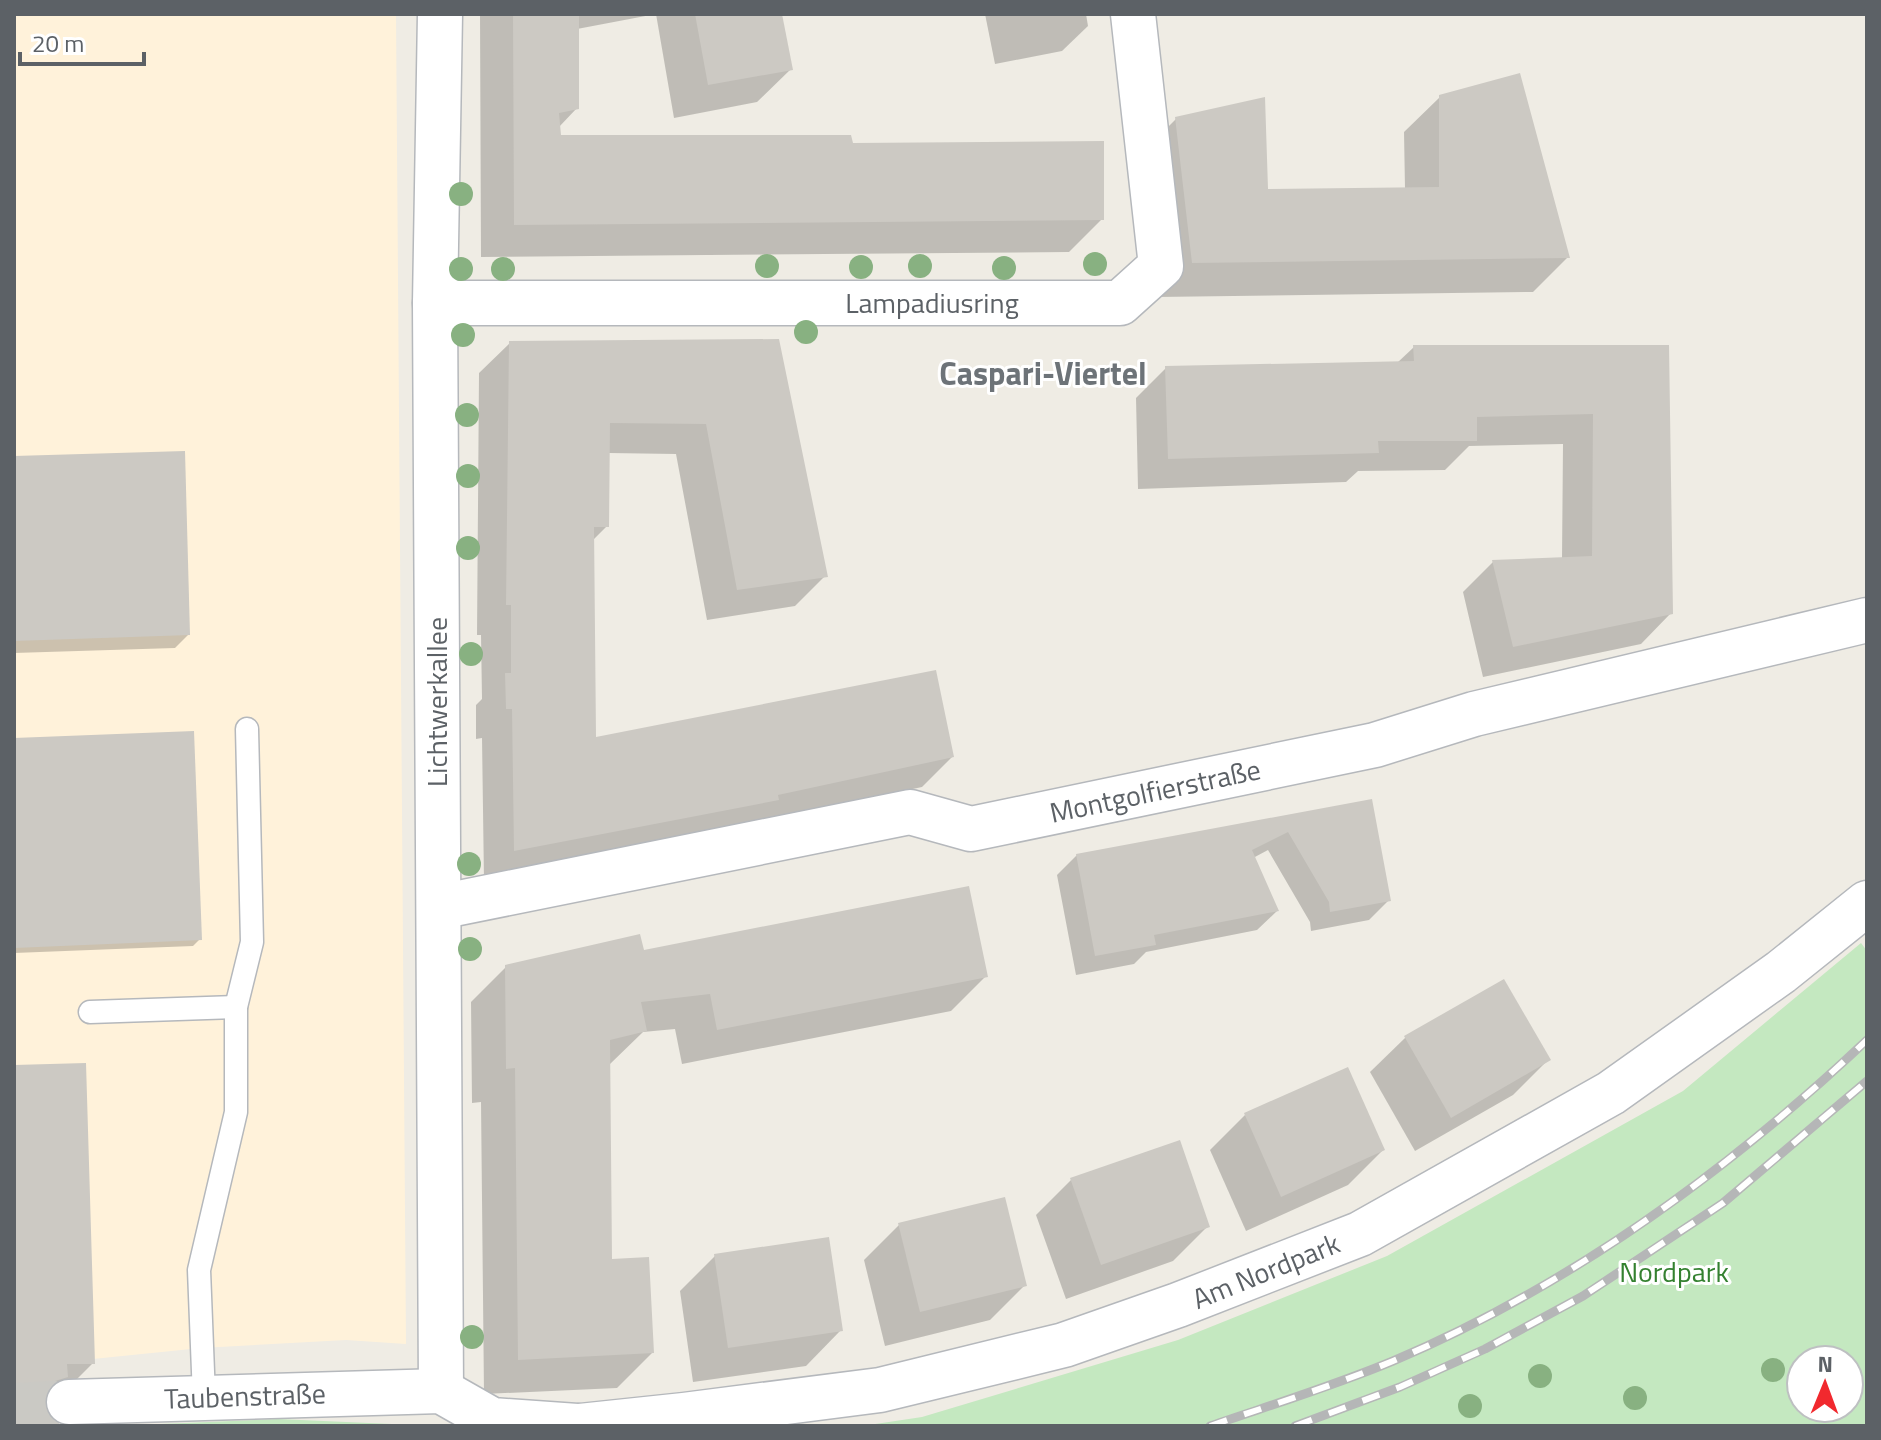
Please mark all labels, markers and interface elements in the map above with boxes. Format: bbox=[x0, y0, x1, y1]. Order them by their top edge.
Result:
scale bar bbox=[20, 16, 144, 66]
text: 20 m bbox=[32, 25, 84, 61]
street label: Lampadiusring bbox=[845, 281, 1019, 324]
district label: Caspari-Viertel bbox=[939, 349, 1147, 397]
street label: Lichtwerkallee bbox=[415, 617, 458, 787]
street label: Montgolfierstraße bbox=[1045, 747, 1264, 834]
street label: Am Nordpark bbox=[1186, 1221, 1346, 1320]
park label: Nordpark bbox=[1619, 1250, 1729, 1293]
north arrow bbox=[1785, 1344, 1865, 1424]
text: N bbox=[1817, 1347, 1833, 1381]
street label: Taubenstraße bbox=[163, 1371, 327, 1420]

